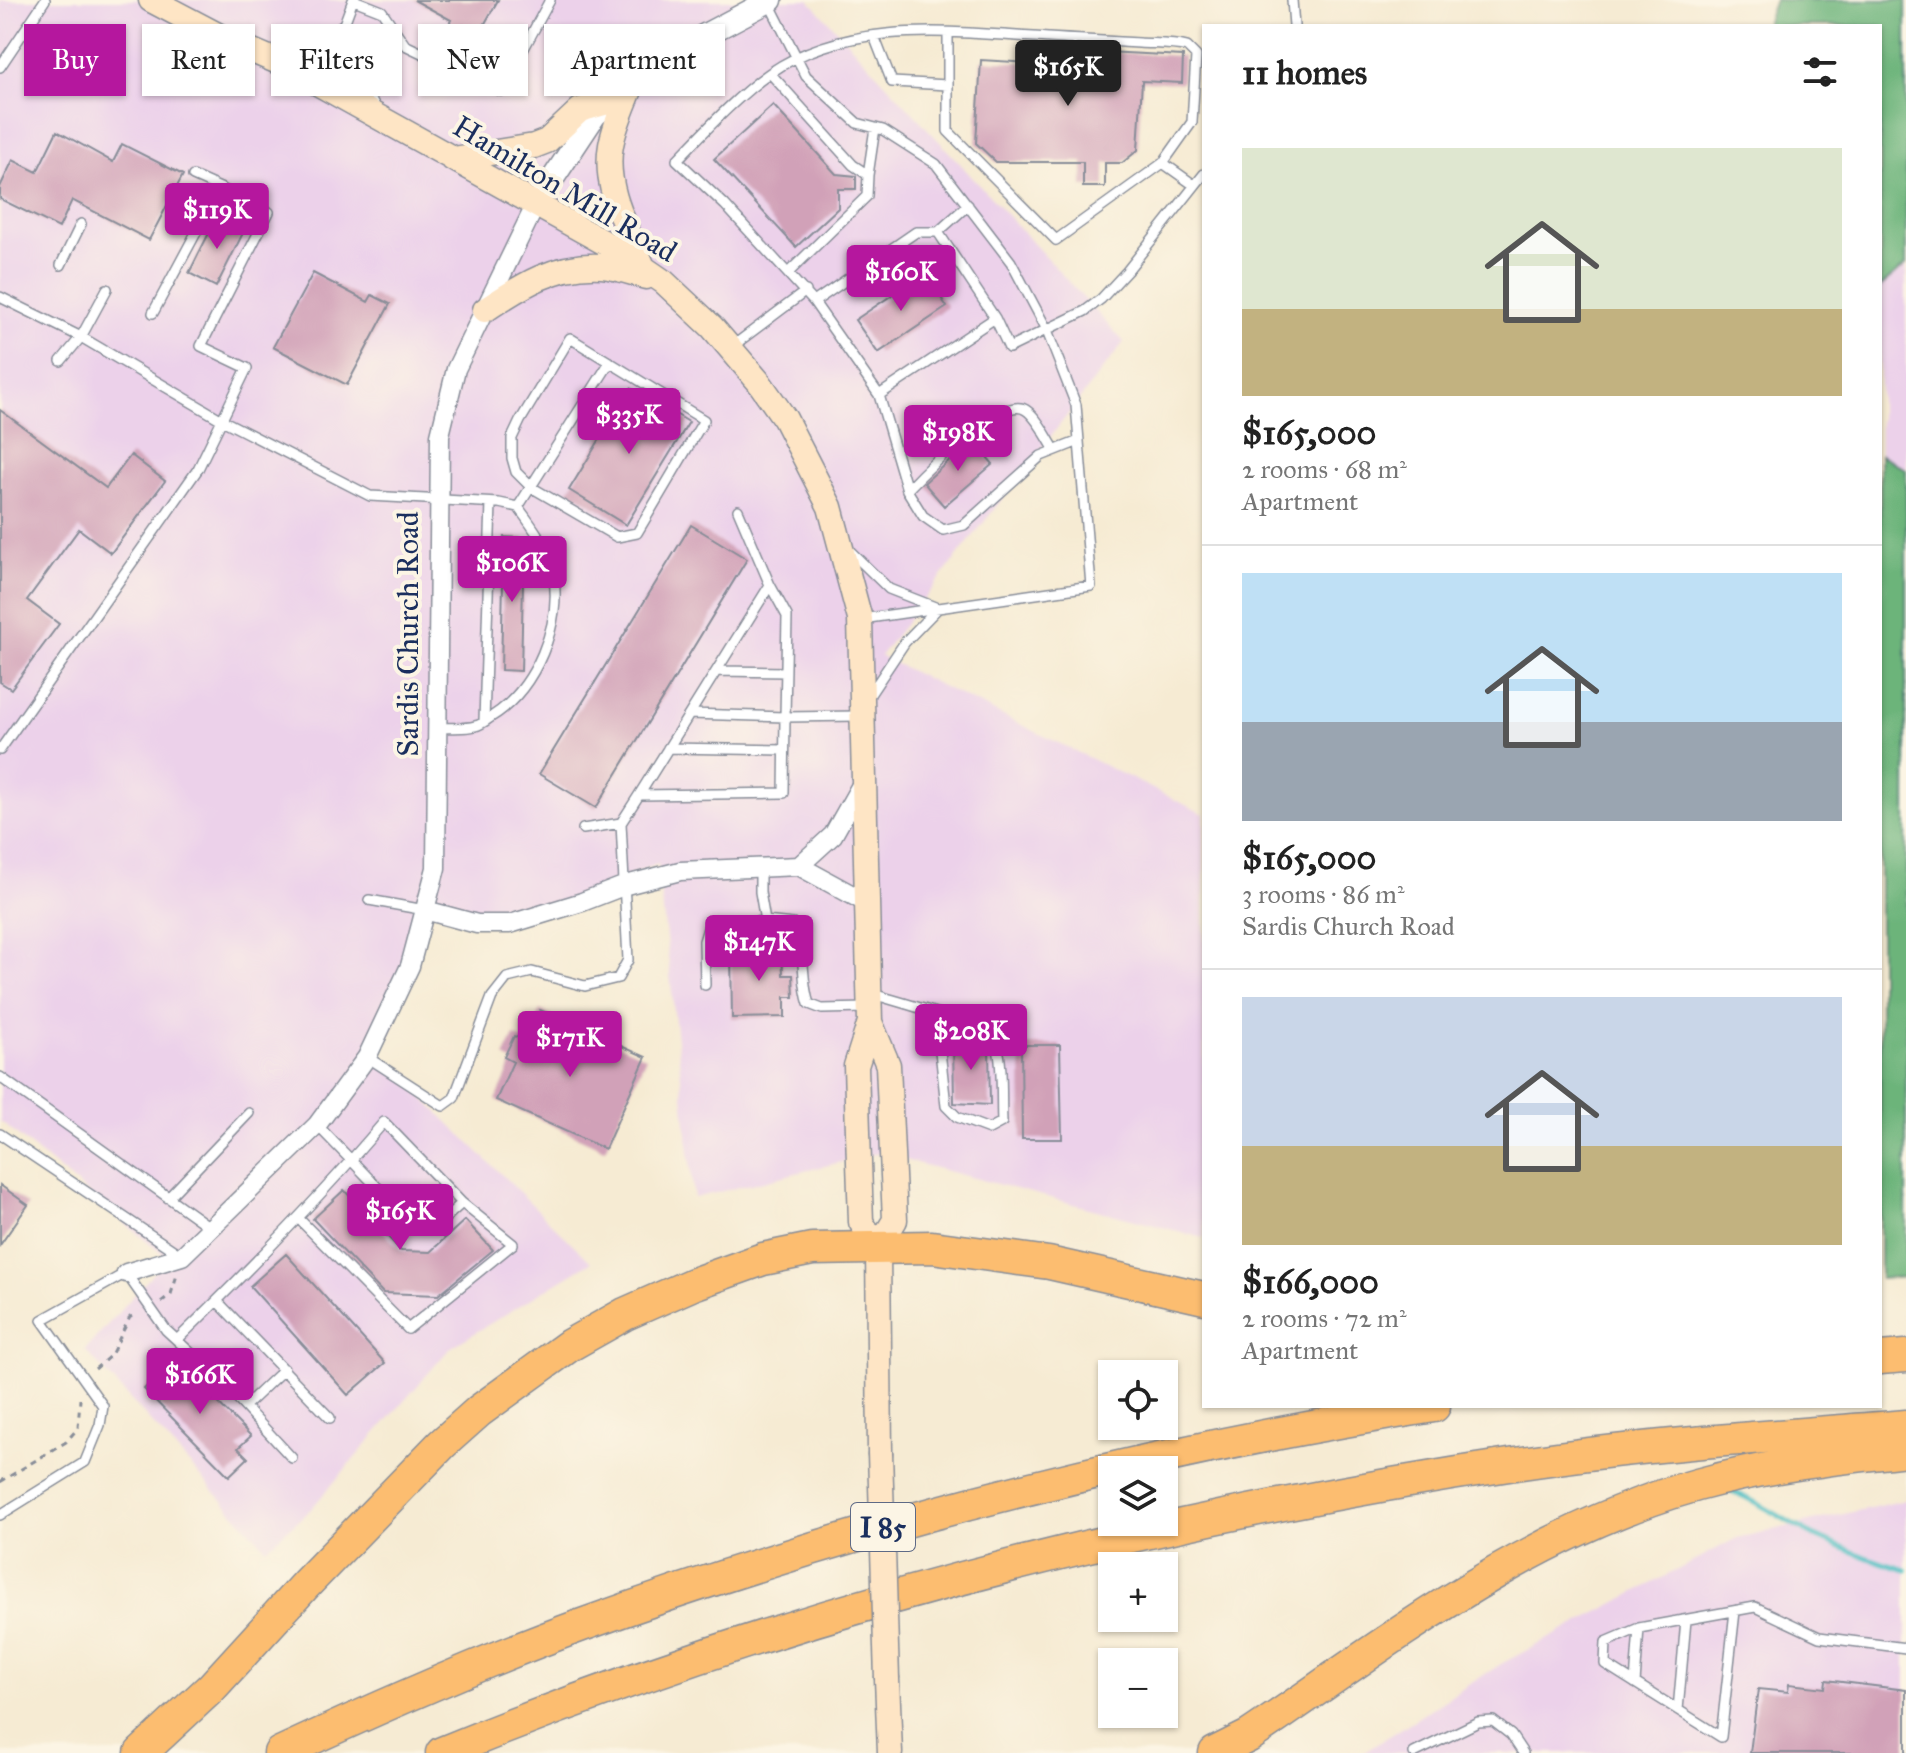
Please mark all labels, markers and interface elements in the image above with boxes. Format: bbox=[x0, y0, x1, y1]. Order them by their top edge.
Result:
chip: Buy bbox=[24, 24, 126, 96]
chip: Rent bbox=[142, 24, 255, 96]
chip: Filters bbox=[271, 24, 402, 96]
chip: New bbox=[418, 24, 528, 96]
chip: Apartment bbox=[544, 24, 725, 96]
pin: $165K bbox=[1012, 40, 1124, 108]
text: $165K bbox=[1033, 50, 1103, 82]
icon: filters bbox=[1798, 50, 1842, 94]
text: 11 homes bbox=[1242, 52, 1367, 93]
street label: Hamilton Mill Road bbox=[447, 108, 683, 270]
pin: $119K bbox=[161, 183, 273, 251]
text: $119K bbox=[183, 193, 251, 225]
icon: home bbox=[1470, 200, 1614, 344]
pin: $160K bbox=[845, 245, 957, 313]
text: $160K bbox=[865, 255, 937, 287]
pin: $335K bbox=[573, 388, 685, 456]
text: $335K bbox=[596, 398, 662, 430]
pin: $198K bbox=[902, 405, 1014, 473]
text: $165,000 bbox=[1242, 412, 1376, 453]
text: $198K bbox=[922, 415, 994, 447]
text: 2 rooms · 68 m² bbox=[1242, 453, 1407, 485]
text: Apartment bbox=[1242, 485, 1358, 517]
street label: Sardis Church Road bbox=[390, 511, 426, 757]
pin: $106K bbox=[456, 536, 568, 604]
text: $106K bbox=[476, 546, 548, 578]
icon: home bbox=[1470, 625, 1614, 769]
text: $165,000 bbox=[1242, 837, 1376, 878]
text: 3 rooms · 86 m² bbox=[1242, 878, 1405, 910]
text: Sardis Church Road bbox=[1242, 910, 1455, 942]
pin: $147K bbox=[703, 915, 815, 983]
text: $147K bbox=[723, 925, 795, 957]
pin: $208K bbox=[915, 1004, 1027, 1072]
pin: $171K bbox=[514, 1011, 626, 1079]
text: $208K bbox=[933, 1014, 1009, 1046]
text: $171K bbox=[536, 1021, 604, 1053]
icon: home bbox=[1470, 1049, 1614, 1193]
pin: $165K bbox=[344, 1184, 456, 1252]
text: $165K bbox=[365, 1194, 435, 1226]
text: $166,000 bbox=[1242, 1261, 1379, 1302]
text: 2 rooms · 72 m² bbox=[1242, 1302, 1406, 1334]
text: Apartment bbox=[1242, 1334, 1358, 1366]
pin: $166K bbox=[144, 1348, 256, 1416]
text: $166K bbox=[165, 1358, 235, 1390]
map controls bbox=[1098, 1360, 1178, 1728]
button: locate bbox=[1098, 1360, 1178, 1440]
button: layers bbox=[1098, 1456, 1178, 1536]
road number: I 85 bbox=[851, 1503, 915, 1551]
button: + bbox=[1098, 1552, 1178, 1632]
button: − bbox=[1098, 1648, 1178, 1728]

